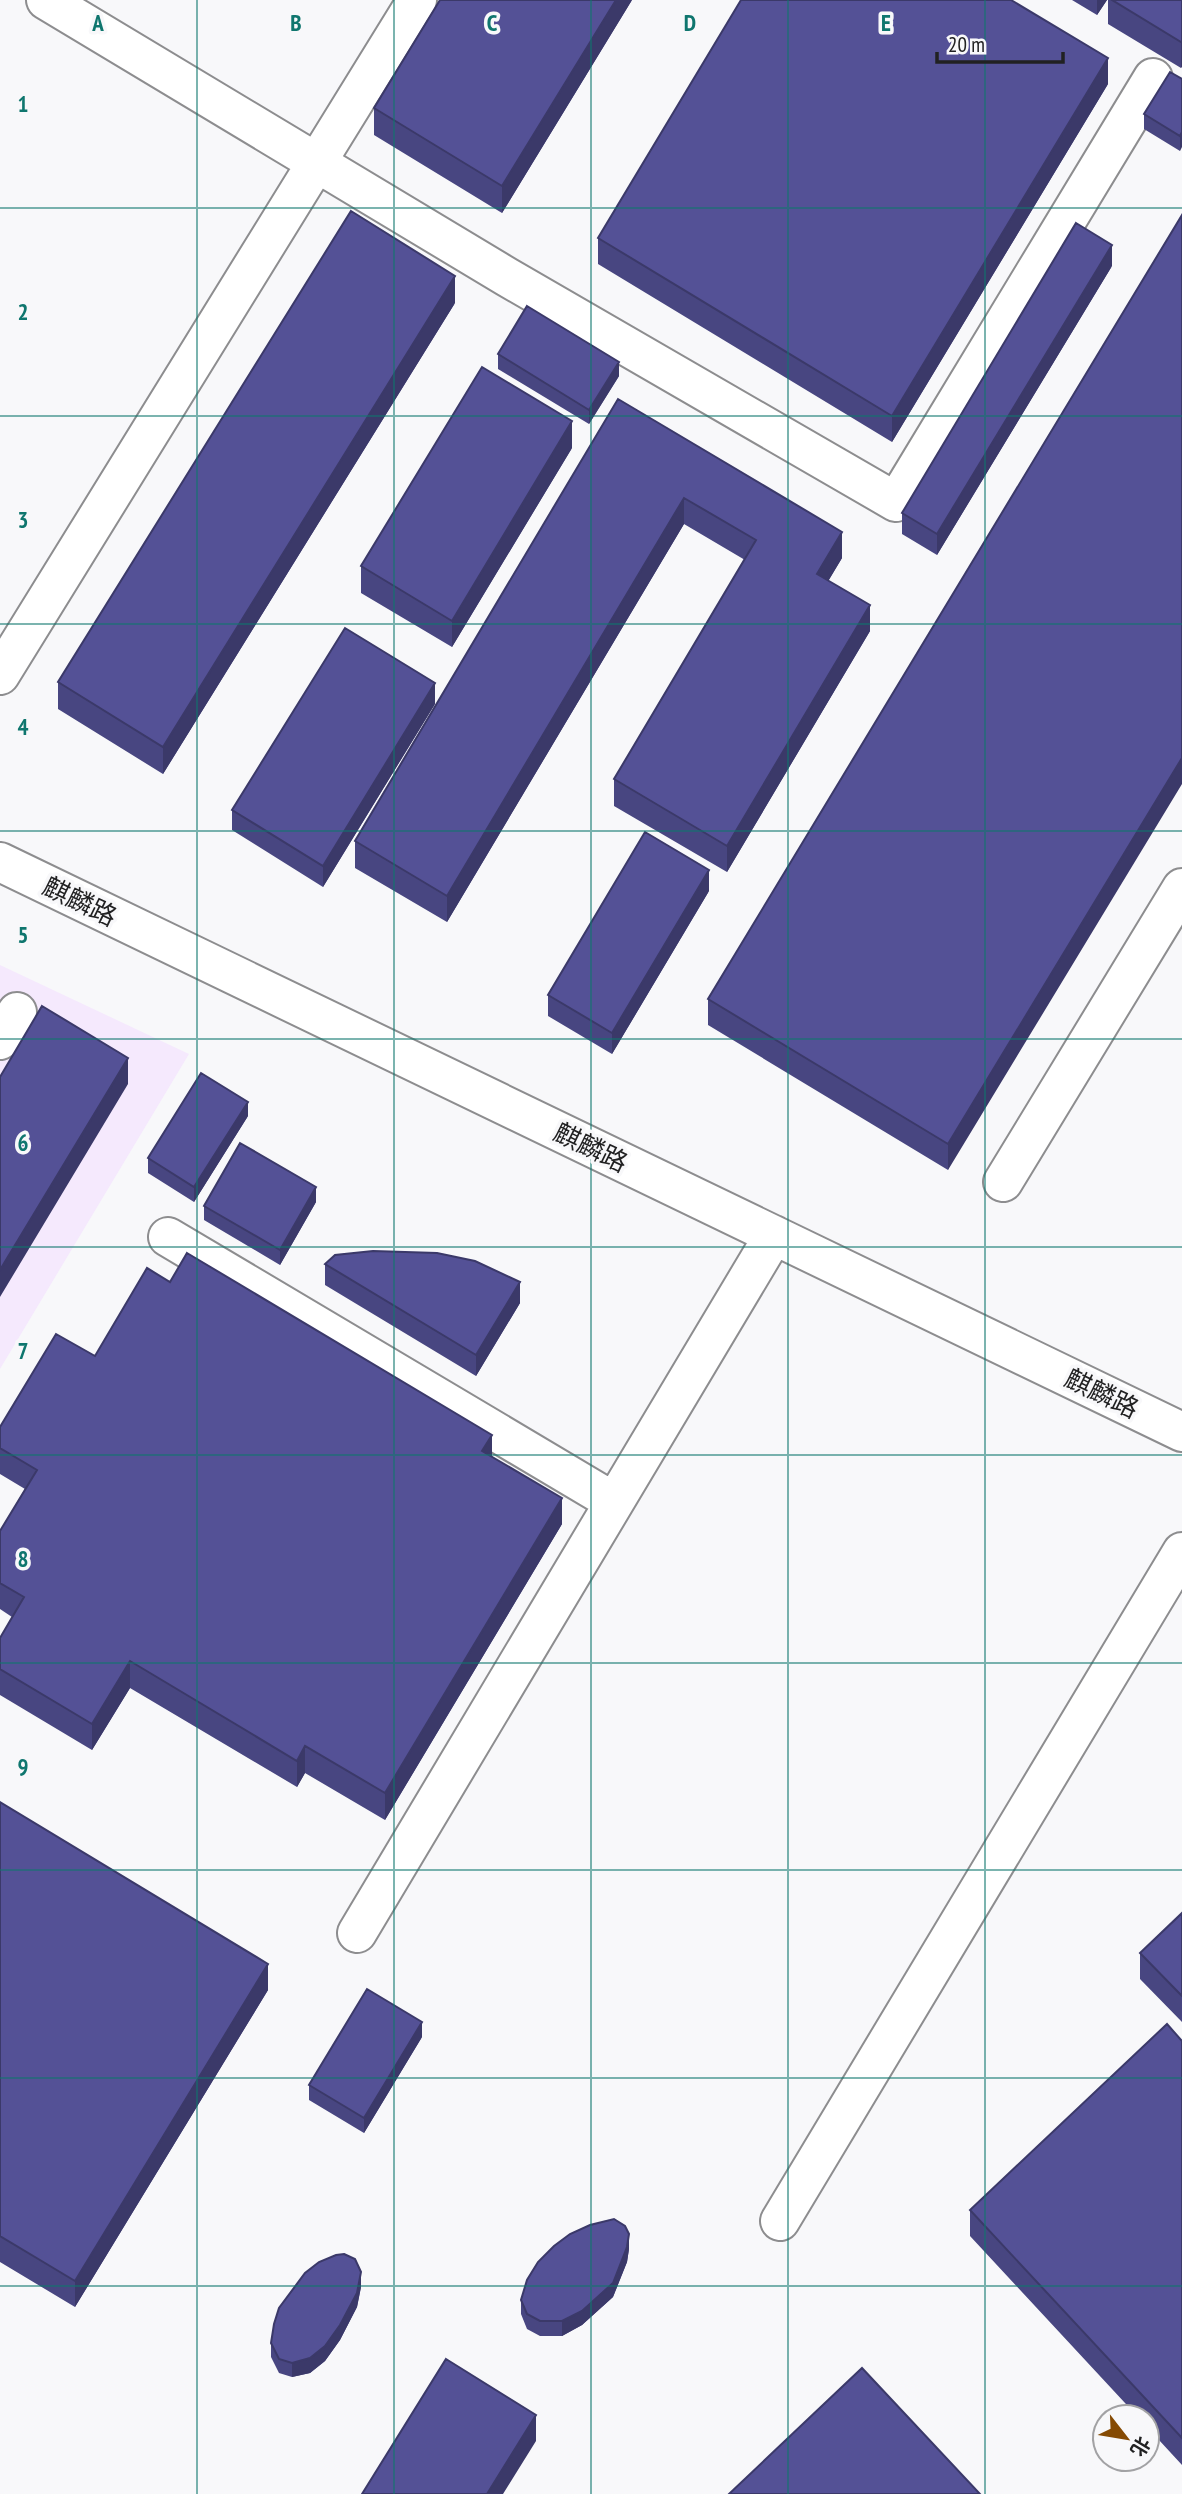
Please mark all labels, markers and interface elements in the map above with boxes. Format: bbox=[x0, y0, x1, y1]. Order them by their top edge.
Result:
text: A bbox=[91, 8, 104, 37]
text: B bbox=[290, 8, 302, 37]
text: C bbox=[487, 8, 498, 37]
text: D bbox=[684, 8, 696, 37]
text: E bbox=[881, 8, 891, 37]
scale bar bbox=[937, 21, 1063, 65]
text: 20 m bbox=[948, 31, 985, 58]
text: 1 bbox=[18, 89, 29, 118]
text: 2 bbox=[18, 297, 29, 326]
text: 3 bbox=[18, 505, 29, 534]
text: 4 bbox=[18, 712, 29, 741]
street label: 麒麟路 bbox=[38, 869, 122, 933]
text: 5 bbox=[18, 920, 29, 949]
street label: 麒麟路 bbox=[549, 1115, 633, 1179]
text: 6 bbox=[18, 1128, 29, 1157]
text: 7 bbox=[18, 1336, 29, 1365]
street label: 麒麟路 bbox=[1060, 1361, 1144, 1425]
text: 8 bbox=[18, 1544, 29, 1573]
text: 9 bbox=[18, 1752, 29, 1781]
north arrow bbox=[1091, 2403, 1161, 2473]
text: 北 bbox=[1125, 2432, 1156, 2461]

